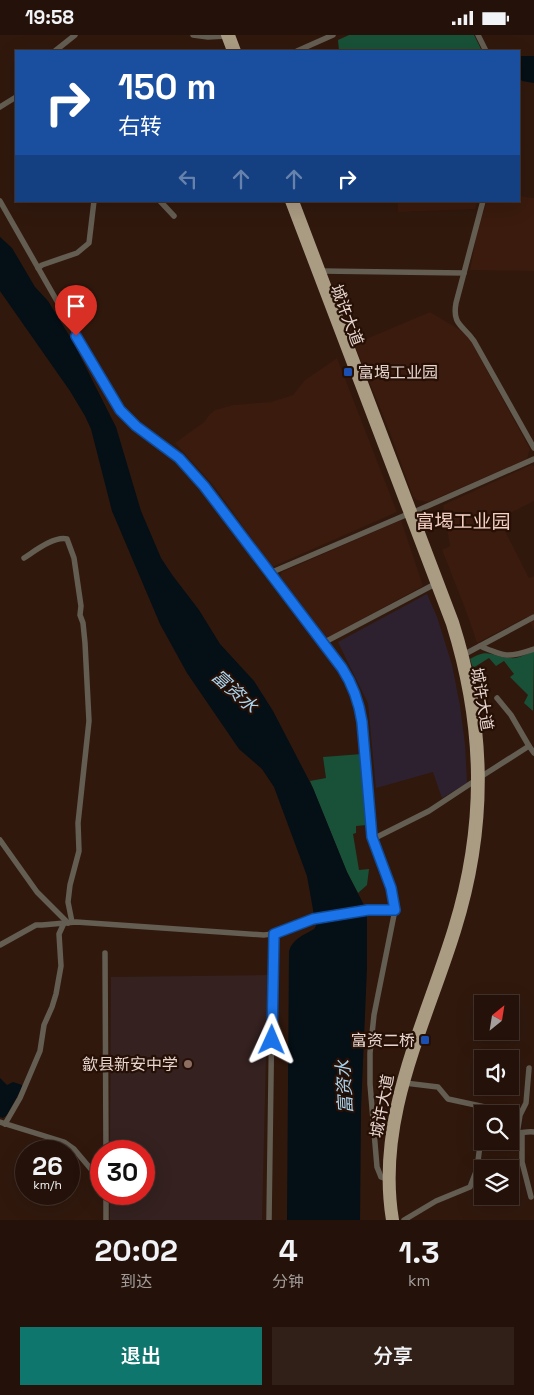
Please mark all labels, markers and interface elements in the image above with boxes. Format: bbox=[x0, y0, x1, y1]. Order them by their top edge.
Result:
text: 19:58 bbox=[25, 5, 74, 30]
text: 150 m bbox=[118, 65, 216, 109]
icon: right bbox=[35, 70, 100, 135]
text: 右转 bbox=[118, 112, 162, 140]
icon: left bbox=[174, 165, 202, 193]
icon: ahead bbox=[227, 165, 255, 193]
icon: ahead bbox=[280, 165, 308, 193]
icon: right bbox=[333, 165, 361, 193]
street label: 城许大道 bbox=[326, 281, 368, 349]
pin bbox=[55, 285, 97, 336]
icon: arrive bbox=[62, 292, 90, 320]
place label: 富堨工业园 bbox=[358, 362, 438, 383]
marker: 富堨工业园 bbox=[342, 366, 354, 378]
district label: 富堨工业园 bbox=[415, 509, 511, 534]
water label: 富资水 bbox=[207, 664, 264, 718]
street label: 城许大道 bbox=[466, 666, 498, 732]
north arrow bbox=[474, 995, 519, 1040]
map controls bbox=[474, 995, 519, 1205]
position arrow bbox=[245, 1013, 297, 1065]
place label: 富资二桥 bbox=[351, 1030, 415, 1051]
marker: 富资二桥 bbox=[419, 1034, 431, 1046]
button: sound bbox=[474, 1050, 519, 1095]
place label: 歙县新安中学 bbox=[82, 1054, 178, 1075]
marker: 歙县新安中学 bbox=[182, 1058, 194, 1070]
water label: 富资水 bbox=[331, 1058, 357, 1115]
street label: 城许大道 bbox=[366, 1073, 398, 1139]
button: search bbox=[474, 1105, 519, 1150]
speed limit sign: 30 bbox=[90, 1140, 155, 1205]
text: 26 bbox=[32, 1150, 63, 1182]
button: layers bbox=[474, 1160, 519, 1205]
text: km/h bbox=[33, 1177, 62, 1193]
text: 20:02 bbox=[94, 1231, 178, 1270]
text: 4 bbox=[279, 1231, 298, 1270]
text: 1.3 bbox=[399, 1233, 440, 1272]
text: km bbox=[408, 1270, 430, 1291]
text: 到达 bbox=[120, 1271, 152, 1292]
text: 分钟 bbox=[272, 1271, 304, 1292]
button: 退出 bbox=[20, 1327, 262, 1385]
button: 分享 bbox=[272, 1327, 514, 1385]

